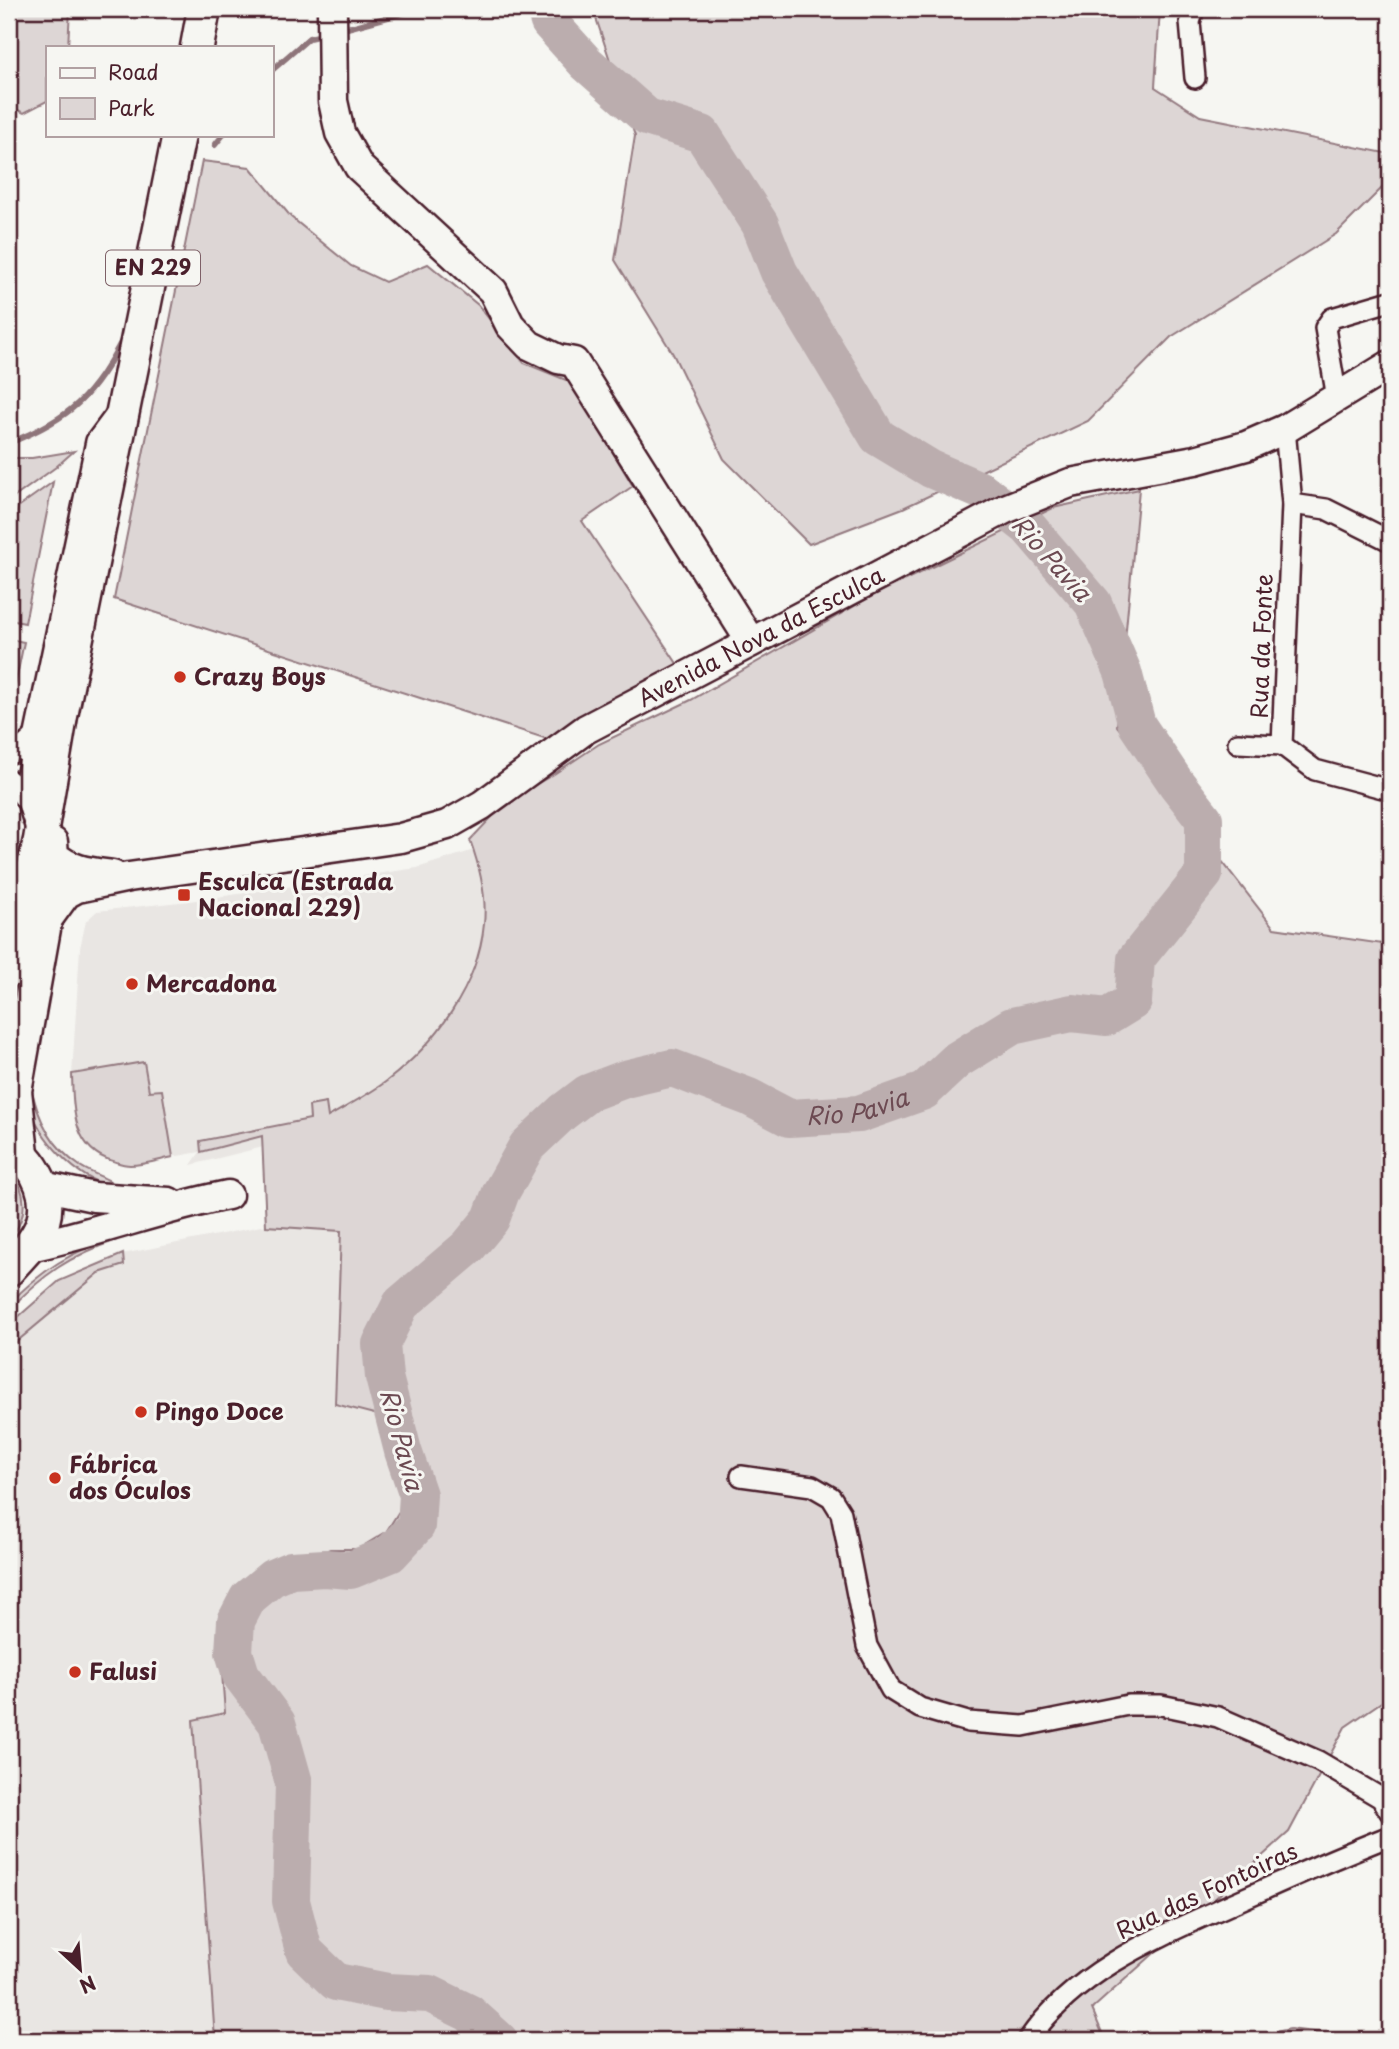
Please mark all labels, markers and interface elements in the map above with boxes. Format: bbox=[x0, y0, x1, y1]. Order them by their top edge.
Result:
legend bbox=[46, 46, 273, 136]
text: Road bbox=[108, 55, 159, 87]
text: Park bbox=[108, 91, 155, 123]
road number: EN 229 bbox=[106, 250, 200, 286]
water label: Rio Pavia bbox=[1004, 507, 1101, 609]
street label: Avenida Nova da Esculca bbox=[631, 556, 890, 715]
street label: Rua da Fonte bbox=[1240, 573, 1281, 719]
place label: Crazy Boys bbox=[194, 658, 326, 693]
marker: Crazy Boys bbox=[172, 669, 188, 685]
place label: Esculca (Estrada Nacional 229) bbox=[198, 863, 394, 924]
marker: Esculca (Estrada Nacional 229) bbox=[176, 887, 192, 903]
place label: Mercadona bbox=[146, 965, 277, 1000]
marker: Mercadona bbox=[124, 976, 140, 992]
water label: Rio Pavia bbox=[805, 1078, 914, 1133]
water label: Rio Pavia bbox=[372, 1384, 434, 1495]
place label: Pingo Doce bbox=[155, 1393, 284, 1428]
marker: Pingo Doce bbox=[133, 1404, 149, 1420]
place label: Fábrica dos Óculos bbox=[69, 1446, 191, 1507]
marker: Fábrica dos Óculos bbox=[47, 1470, 63, 1486]
place label: Falusi bbox=[89, 1653, 157, 1688]
marker: Falusi bbox=[67, 1664, 83, 1680]
street label: Rua das Fontoiras bbox=[1110, 1832, 1303, 1947]
north arrow bbox=[46, 1934, 116, 2004]
text: N bbox=[75, 1969, 101, 2001]

